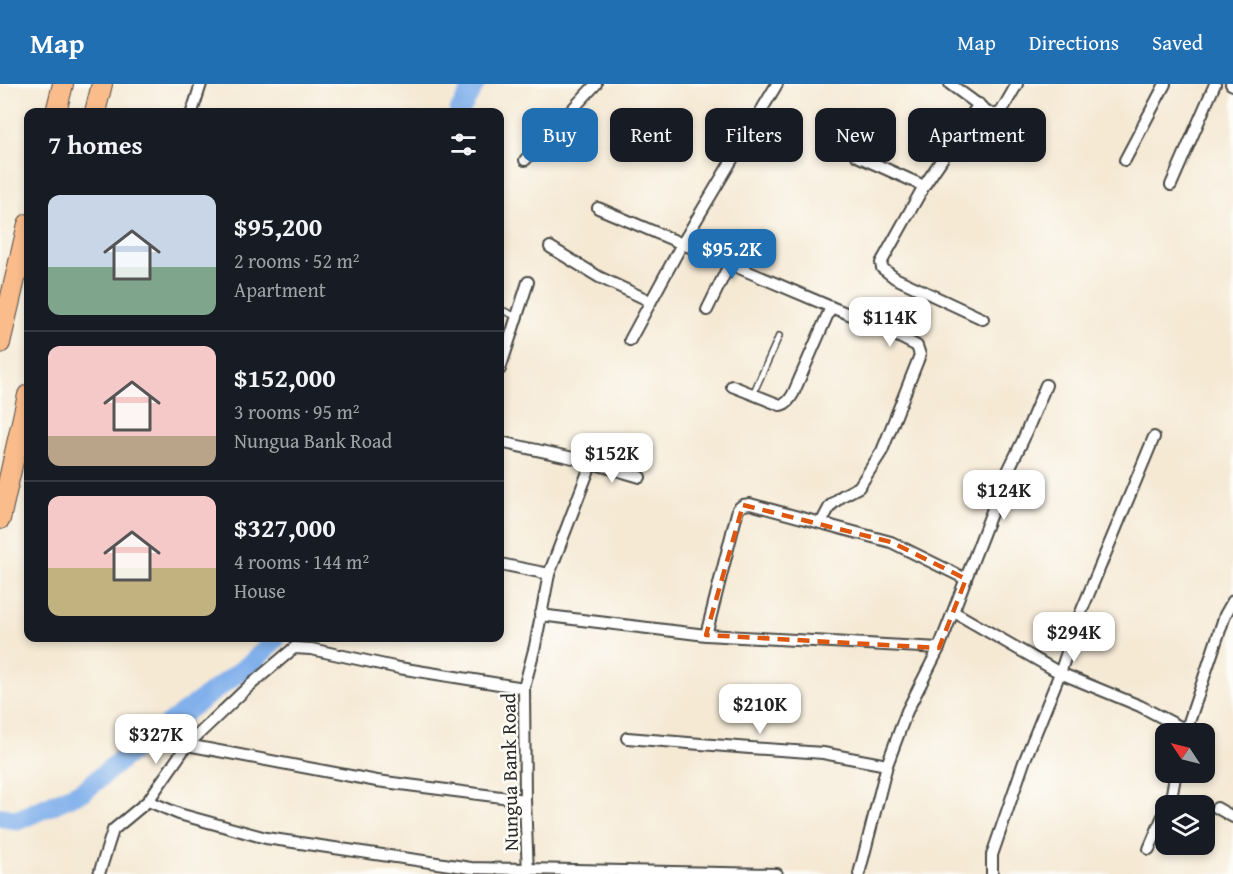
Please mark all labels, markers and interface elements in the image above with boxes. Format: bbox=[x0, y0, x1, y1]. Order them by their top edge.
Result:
text: Map bbox=[30, 22, 84, 63]
text: Map bbox=[957, 27, 996, 58]
text: Directions bbox=[1029, 27, 1119, 58]
text: Saved bbox=[1152, 27, 1203, 58]
chip: Buy bbox=[522, 108, 598, 162]
chip: Rent bbox=[610, 108, 693, 162]
chip: Filters bbox=[705, 108, 803, 162]
chip: New bbox=[815, 108, 896, 162]
chip: Apartment bbox=[908, 108, 1046, 162]
text: 7 homes bbox=[48, 125, 143, 164]
icon: filters bbox=[447, 128, 480, 161]
text: $95,200 bbox=[234, 207, 322, 246]
icon: home bbox=[96, 219, 168, 291]
pin: $95.2K bbox=[683, 229, 781, 280]
text: $95.2K bbox=[702, 234, 762, 263]
text: 2 rooms · 52 m² bbox=[234, 246, 360, 275]
text: Apartment bbox=[234, 275, 326, 304]
pin: $114K bbox=[848, 297, 932, 348]
text: $114K bbox=[863, 302, 917, 331]
text: $152,000 bbox=[234, 358, 336, 397]
icon: home bbox=[96, 370, 168, 442]
text: 3 rooms · 95 m² bbox=[234, 397, 360, 426]
text: Nungua Bank Road bbox=[234, 426, 392, 455]
pin: $152K bbox=[570, 433, 654, 484]
text: $152K bbox=[585, 438, 639, 467]
pin: $124K bbox=[962, 470, 1046, 521]
text: $124K bbox=[977, 475, 1031, 504]
text: $327,000 bbox=[234, 508, 336, 547]
icon: home bbox=[96, 520, 168, 592]
text: 4 rooms · 144 m² bbox=[234, 547, 369, 576]
text: House bbox=[234, 576, 286, 605]
pin: $294K bbox=[1032, 612, 1116, 663]
text: $294K bbox=[1047, 617, 1101, 646]
pin: $210K bbox=[718, 684, 802, 735]
text: $210K bbox=[733, 689, 787, 718]
street label: Nungua Bank Road bbox=[493, 692, 525, 851]
pin: $327K bbox=[114, 714, 198, 765]
text: $327K bbox=[129, 719, 183, 748]
north arrow bbox=[1155, 723, 1215, 783]
map controls bbox=[1155, 723, 1215, 855]
button: layers bbox=[1155, 795, 1215, 855]

